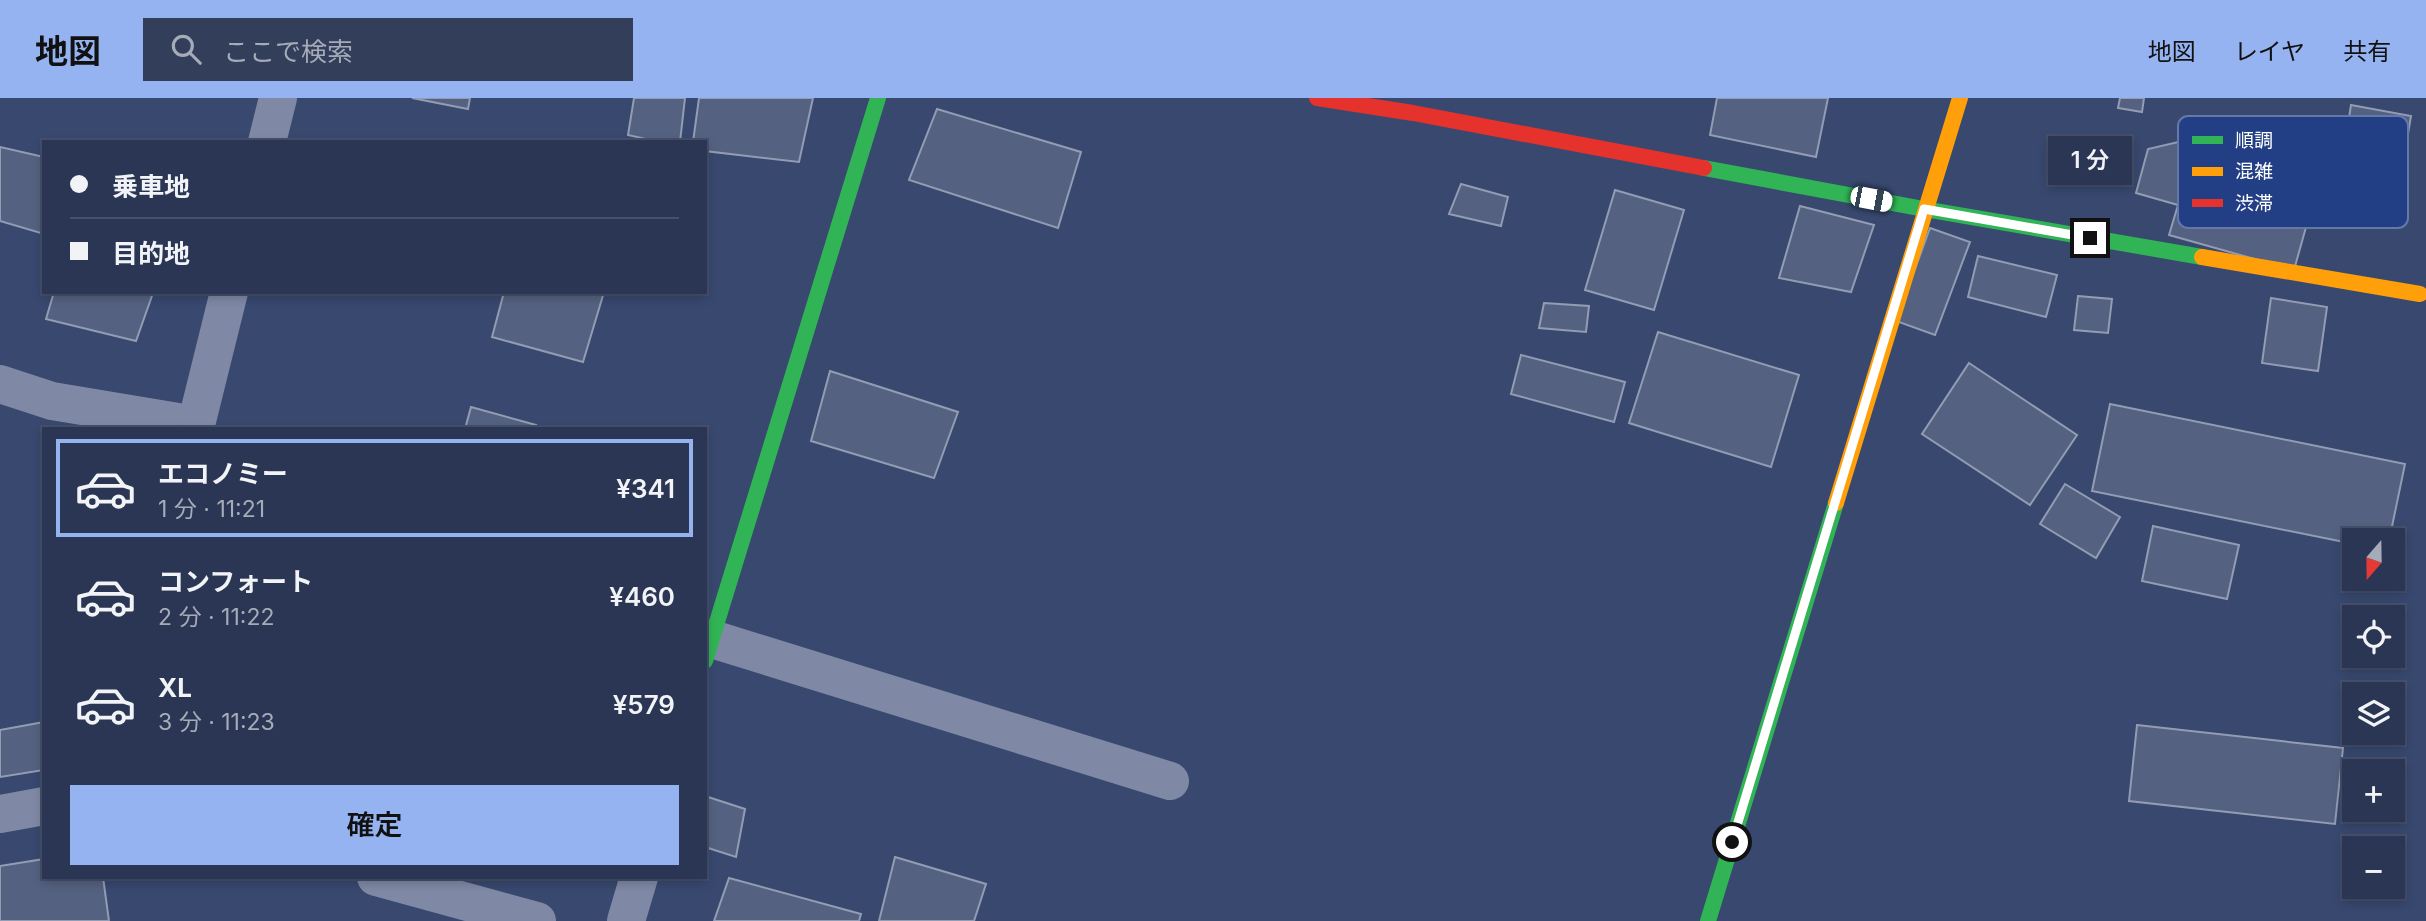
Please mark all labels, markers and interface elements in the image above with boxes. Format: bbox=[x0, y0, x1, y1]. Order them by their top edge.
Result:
search box bbox=[143, 18, 633, 81]
icon: search bbox=[167, 30, 205, 68]
text: 地図 bbox=[35, 31, 101, 71]
text: ここで検索 bbox=[223, 36, 353, 67]
text: 地図 bbox=[2148, 37, 2196, 66]
text: レイヤ bbox=[2234, 37, 2305, 66]
text: 共有 bbox=[2343, 37, 2391, 66]
legend bbox=[2178, 116, 2408, 228]
text: 順調 bbox=[2235, 129, 2273, 152]
callout: 1 分 bbox=[2048, 136, 2132, 186]
text: 1 分 bbox=[2071, 146, 2109, 174]
text: 混雑 bbox=[2235, 160, 2273, 183]
text: 乗車地 bbox=[112, 171, 190, 202]
car bbox=[1849, 185, 1894, 213]
text: 渋滞 bbox=[2235, 192, 2273, 215]
route end bbox=[2074, 222, 2106, 254]
text: 目的地 bbox=[112, 238, 190, 269]
icon: car bbox=[74, 457, 137, 520]
text: エコノミー bbox=[158, 458, 288, 489]
text: ¥341 bbox=[616, 473, 675, 504]
text: 1 分 · 11:21 bbox=[158, 495, 265, 523]
north arrow bbox=[2342, 528, 2404, 592]
map controls bbox=[2342, 528, 2405, 899]
icon: car bbox=[74, 565, 137, 628]
text: コンフォート bbox=[158, 566, 313, 597]
text: ¥460 bbox=[609, 581, 675, 612]
text: 2 分 · 11:22 bbox=[158, 603, 274, 631]
button: locate bbox=[2342, 605, 2405, 668]
text: XL bbox=[158, 672, 192, 703]
icon: car bbox=[74, 673, 137, 736]
button: layers bbox=[2342, 682, 2405, 745]
text: ¥579 bbox=[613, 689, 675, 720]
text: 3 分 · 11:23 bbox=[158, 708, 275, 736]
button: + bbox=[2342, 759, 2405, 822]
button: 確定 bbox=[70, 785, 679, 865]
route start bbox=[1716, 826, 1748, 858]
button: − bbox=[2342, 836, 2405, 899]

